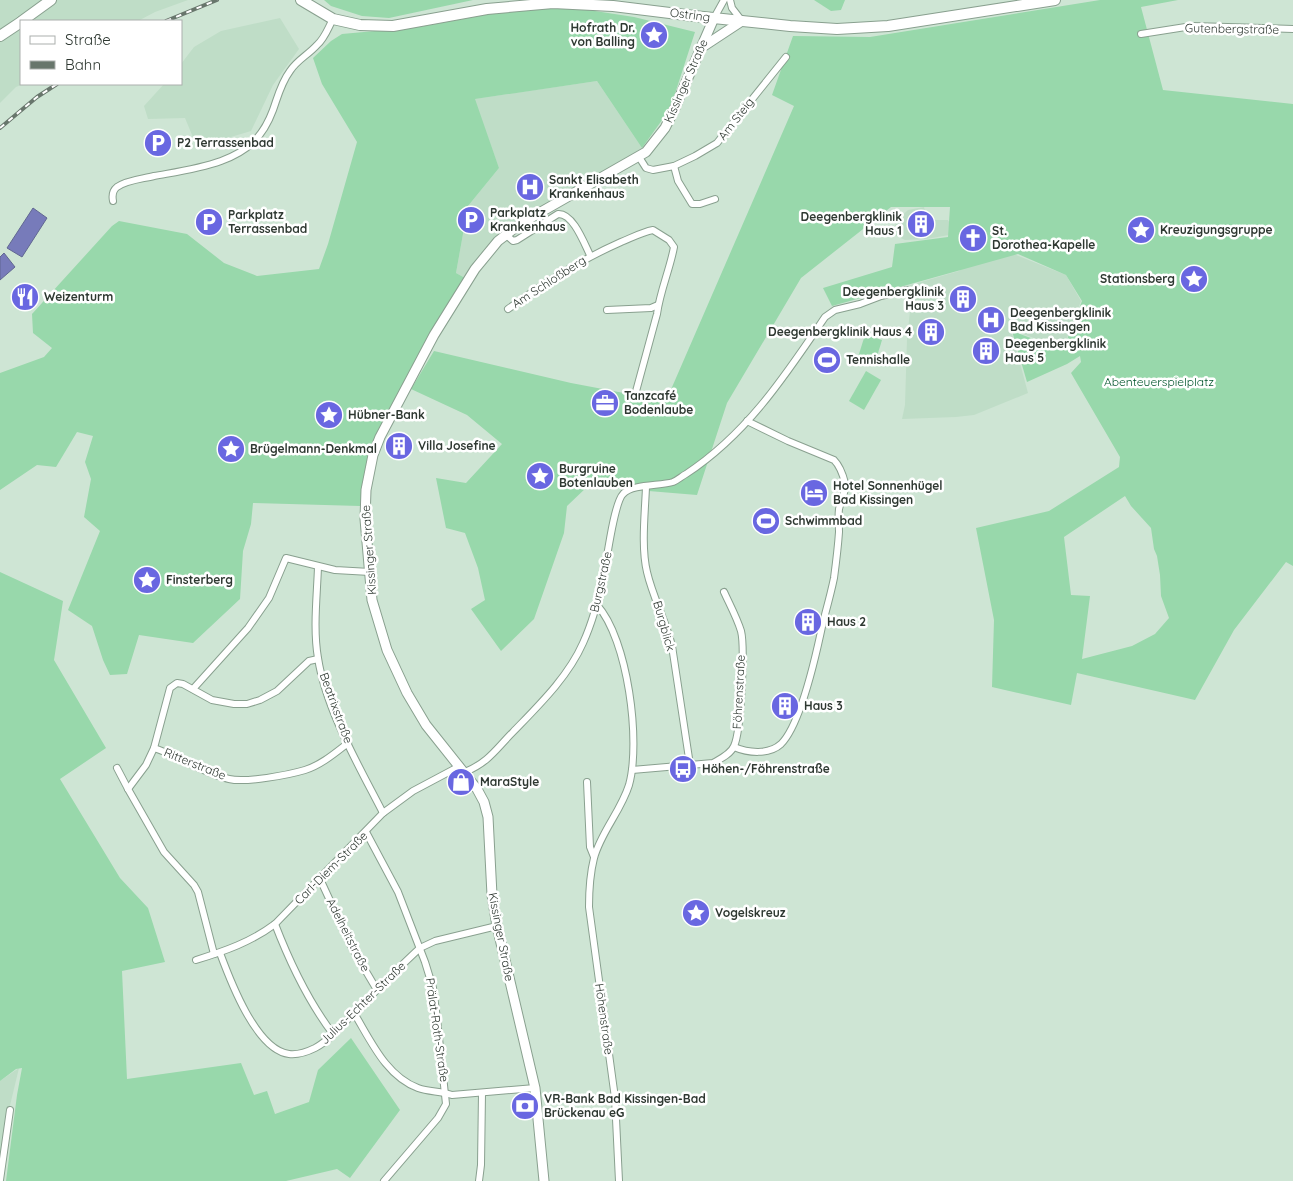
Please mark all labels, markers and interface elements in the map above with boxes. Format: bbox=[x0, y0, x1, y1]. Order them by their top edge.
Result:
street label: Ostring bbox=[669, 5, 711, 24]
legend bbox=[20, 20, 182, 85]
place label: Hofrath Dr. von Balling bbox=[570, 20, 635, 49]
place icon: Hofrath Dr. von Balling bbox=[639, 20, 669, 50]
street label: Gutenbergstraße bbox=[1185, 20, 1279, 37]
text: Straße bbox=[65, 30, 111, 49]
street label: Kissinger Straße bbox=[660, 36, 711, 125]
text: Bahn bbox=[65, 55, 101, 74]
street label: Am Steig bbox=[714, 95, 757, 143]
parking icon: P2 Terrassenbad bbox=[143, 128, 173, 158]
place label: P2 Terrassenbad bbox=[177, 135, 274, 150]
hospital icon: Sankt Elisabeth Krankenhaus bbox=[515, 172, 545, 202]
place label: Sankt Elisabeth Krankenhaus bbox=[549, 172, 639, 201]
parking icon: Parkplatz Krankenhaus bbox=[456, 205, 486, 235]
place label: Parkplatz Krankenhaus bbox=[490, 205, 566, 234]
parking icon: Parkplatz Terrassenbad bbox=[194, 207, 224, 237]
place label: Parkplatz Terrassenbad bbox=[228, 207, 307, 236]
place label: Deegenbergklinik Haus 1 bbox=[801, 209, 902, 238]
building icon: Deegenbergklinik Haus 1 bbox=[906, 209, 936, 239]
place icon: Kreuzigungsgruppe bbox=[1126, 215, 1156, 245]
place label: Kreuzigungsgruppe bbox=[1160, 222, 1273, 237]
church icon: St. Dorothea-Kapelle bbox=[958, 223, 988, 253]
place label: St. Dorothea-Kapelle bbox=[992, 223, 1095, 252]
street label: Am Schloßberg bbox=[509, 252, 588, 311]
place icon: Stationsberg bbox=[1179, 264, 1209, 294]
place label: Stationsberg bbox=[1100, 271, 1175, 286]
restaurant icon: Weizenturm bbox=[10, 282, 40, 312]
place label: Deegenbergklinik Haus 3 bbox=[843, 284, 944, 313]
building icon: Deegenbergklinik Haus 3 bbox=[948, 284, 978, 314]
place label: Weizenturm bbox=[44, 289, 113, 304]
hospital icon: Deegenbergklinik Bad Kissingen bbox=[976, 305, 1006, 335]
place label: Deegenbergklinik Bad Kissingen bbox=[1010, 305, 1112, 334]
building icon: Deegenbergklinik Haus 4 bbox=[916, 317, 946, 347]
place label: Deegenbergklinik Haus 4 bbox=[768, 324, 912, 339]
building icon: Deegenbergklinik Haus 5 bbox=[971, 336, 1001, 366]
place label: Deegenbergklinik Haus 5 bbox=[1005, 336, 1107, 365]
sports icon: Tennishalle bbox=[812, 345, 842, 375]
place label: Tennishalle bbox=[846, 352, 910, 367]
park label: Abenteuerspielplatz bbox=[1104, 374, 1214, 389]
office icon: Tanzcafé Bodenlaube bbox=[590, 388, 620, 418]
place label: Tanzcafé Bodenlaube bbox=[624, 388, 693, 417]
place icon: Hübner-Bank bbox=[314, 400, 344, 430]
place label: Hübner-Bank bbox=[348, 407, 425, 422]
building icon: Villa Josefine bbox=[384, 431, 414, 461]
place icon: Brügelmann-Denkmal bbox=[216, 434, 246, 464]
place label: Villa Josefine bbox=[418, 438, 496, 453]
place label: Brügelmann-Denkmal bbox=[250, 441, 377, 456]
place icon: Burgruine Botenlauben bbox=[525, 461, 555, 491]
place label: Burgruine Botenlauben bbox=[559, 461, 633, 490]
hotel icon: Hotel Sonnenhügel Bad Kissingen bbox=[799, 478, 829, 508]
place label: Hotel Sonnenhügel Bad Kissingen bbox=[833, 478, 943, 507]
street label: Kissinger Straße bbox=[358, 504, 379, 595]
sports icon: Schwimmbad bbox=[751, 506, 781, 536]
place label: Schwimmbad bbox=[785, 513, 862, 528]
street label: Burgstraße bbox=[586, 550, 615, 614]
place icon: Finsterberg bbox=[132, 565, 162, 595]
place label: Finsterberg bbox=[166, 572, 233, 587]
street label: Burgblick bbox=[650, 599, 679, 653]
building icon: Haus 2 bbox=[793, 607, 823, 637]
place label: Haus 2 bbox=[827, 614, 866, 629]
street label: Föhrenstraße bbox=[729, 654, 748, 730]
street label: Beatrixstraße bbox=[317, 670, 356, 746]
building icon: Haus 3 bbox=[770, 691, 800, 721]
place label: Haus 3 bbox=[804, 698, 843, 713]
street label: Ritterstraße bbox=[162, 744, 229, 783]
bus stop icon: Höhen-/Föhrenstraße bbox=[668, 754, 698, 784]
place label: Höhen-/Föhrenstraße bbox=[702, 761, 830, 776]
shop icon: MaraStyle bbox=[446, 767, 476, 797]
place label: MaraStyle bbox=[480, 774, 539, 789]
street label: Carl-Diem-Straße bbox=[291, 828, 371, 907]
street label: Kissinger Straße bbox=[486, 891, 517, 983]
street label: Adelheitstraße bbox=[323, 895, 374, 974]
place icon: Vogelskreuz bbox=[681, 898, 711, 928]
place label: Vogelskreuz bbox=[715, 905, 786, 920]
street label: Julius-Echter-Straße bbox=[317, 958, 409, 1047]
street label: Prälat-Roth-Straße bbox=[423, 977, 452, 1083]
street label: Höhenstraße bbox=[592, 982, 617, 1056]
bank icon: VR-Bank Bad Kissingen-Bad Brückenau eG bbox=[510, 1091, 540, 1121]
place label: VR-Bank Bad Kissingen-Bad Brückenau eG bbox=[544, 1091, 706, 1120]

